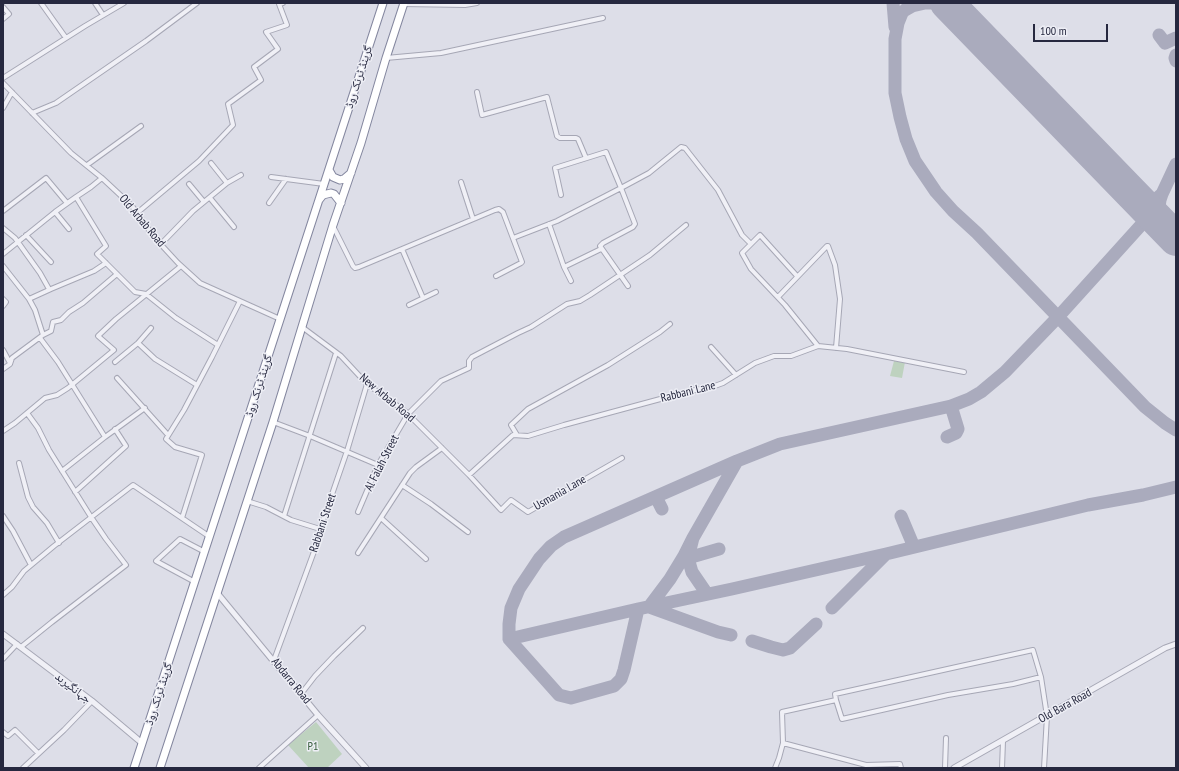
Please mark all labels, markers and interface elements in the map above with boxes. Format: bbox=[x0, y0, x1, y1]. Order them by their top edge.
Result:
scale bar bbox=[1035, 16, 1110, 42]
text: 100 m bbox=[1040, 23, 1067, 38]
street label: گرینڈ ٹرنک روڈ bbox=[342, 44, 376, 110]
street label: Old Arbab Road bbox=[116, 192, 168, 250]
street label: گرینڈ ٹرنک روڈ bbox=[242, 353, 276, 419]
street label: New Arbab Road bbox=[356, 371, 418, 425]
street label: Rabbani Lane bbox=[659, 378, 717, 406]
street label: Al Falah Street bbox=[362, 433, 402, 493]
street label: Usmania Lane bbox=[531, 472, 589, 514]
street label: Rabbani Street bbox=[307, 492, 339, 554]
street label: Abdarra Road bbox=[268, 655, 314, 707]
street label: گرینڈ ٹرنک روڈ bbox=[142, 661, 176, 727]
street label: جہانگیربد bbox=[52, 669, 94, 707]
street label: Old Bara Road bbox=[1036, 685, 1094, 727]
park label: P1 bbox=[308, 740, 318, 754]

